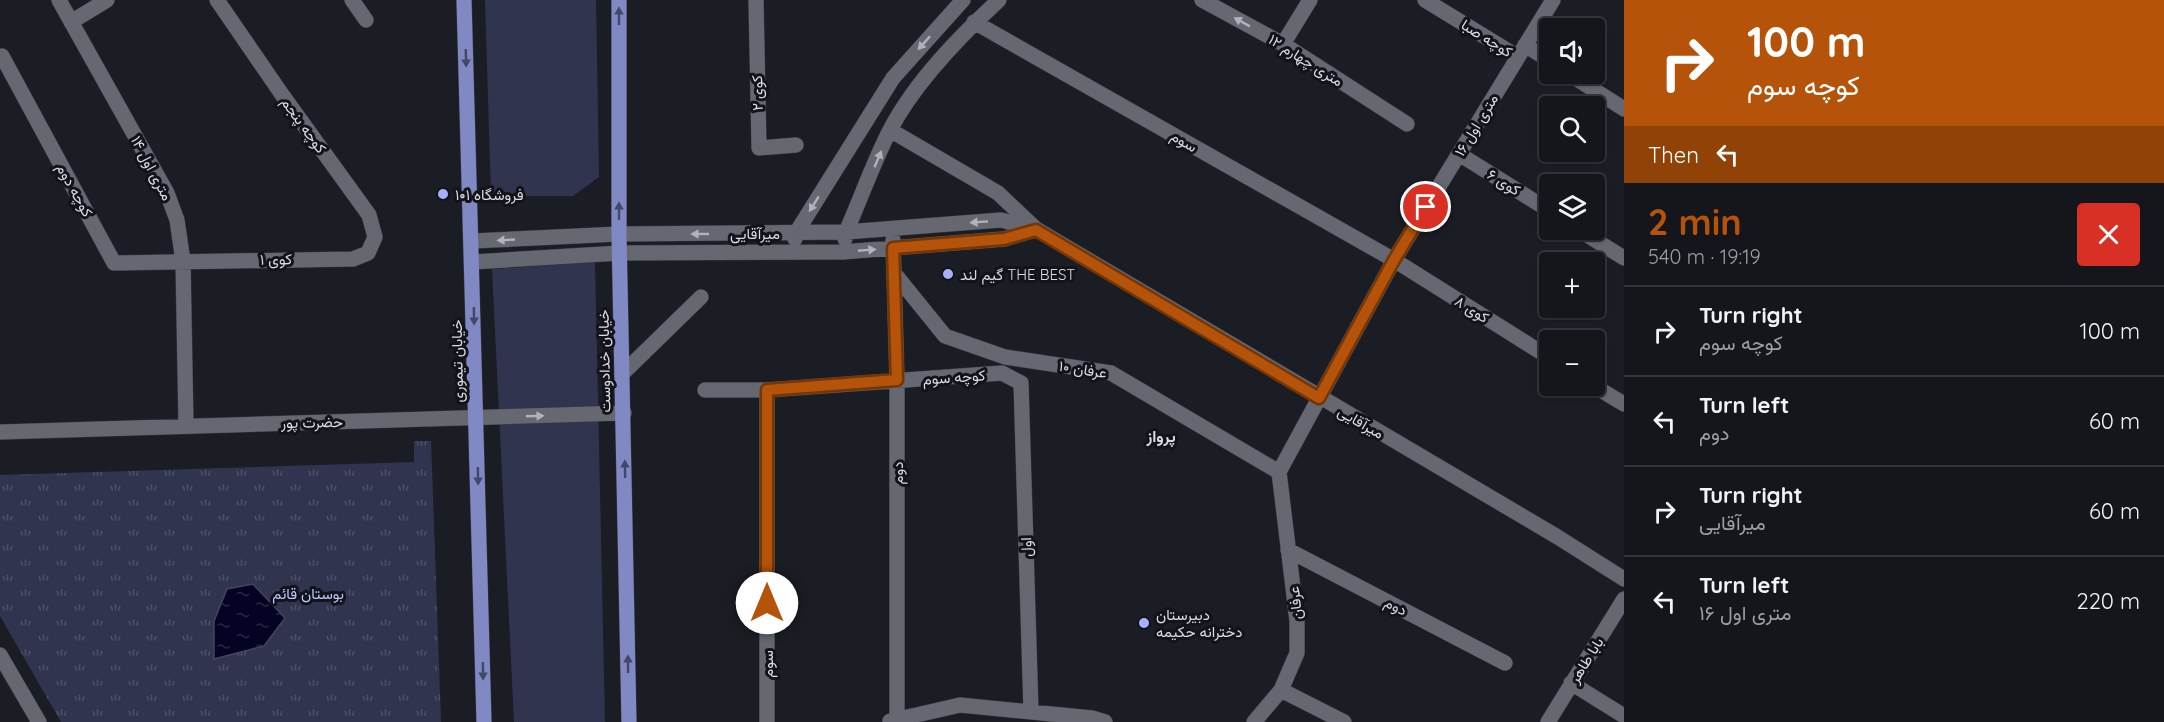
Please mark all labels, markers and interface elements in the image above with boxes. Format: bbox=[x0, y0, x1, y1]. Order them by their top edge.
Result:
one-way arrow bbox=[614, 6, 624, 25]
street label: کوچه صبا bbox=[1457, 15, 1516, 62]
text: 100 m bbox=[1747, 15, 1865, 68]
one-way arrow bbox=[1234, 17, 1251, 27]
map controls bbox=[1539, 18, 1605, 396]
button: sound bbox=[1539, 18, 1605, 84]
icon: right bbox=[1648, 24, 1726, 102]
street label: ۱۲ متری چهارم bbox=[1265, 30, 1347, 91]
one-way arrow bbox=[918, 35, 931, 50]
one-way arrow bbox=[462, 49, 471, 68]
text: کوچه سوم bbox=[1747, 68, 1860, 102]
street label: کوی ۲ bbox=[747, 75, 768, 111]
street label: ۱۶ متری اول bbox=[1450, 90, 1503, 160]
street label: کوچه پنجم bbox=[276, 93, 331, 158]
button: search bbox=[1539, 96, 1605, 162]
street label: سوم bbox=[1167, 126, 1201, 157]
street label: ۱۴ متری اول bbox=[126, 132, 177, 204]
icon: left bbox=[1711, 138, 1744, 171]
text: Then bbox=[1648, 141, 1699, 169]
one-way arrow bbox=[873, 150, 883, 168]
street label: کوچه دوم bbox=[52, 160, 98, 221]
street label: کوی ۶ bbox=[1483, 165, 1524, 200]
button: layers bbox=[1539, 174, 1605, 240]
pin bbox=[1400, 181, 1451, 232]
place label: فروشگاه ۱۰۱ bbox=[455, 185, 524, 204]
marker: فروشگاه ۱۰۱ bbox=[436, 187, 450, 201]
icon: arrive bbox=[1409, 190, 1442, 223]
one-way arrow bbox=[809, 196, 820, 212]
text: 2 min bbox=[1648, 199, 1742, 244]
one-way arrow bbox=[614, 201, 624, 220]
button: close bbox=[2077, 203, 2140, 266]
one-way arrow bbox=[969, 217, 988, 227]
street label: میرآقایی bbox=[730, 224, 780, 244]
one-way arrow bbox=[691, 229, 710, 239]
one-way arrow bbox=[496, 235, 515, 244]
text: 540 m · 19:19 bbox=[1648, 244, 1761, 269]
one-way arrow bbox=[858, 245, 877, 255]
street label: کوی ۱ bbox=[260, 249, 293, 270]
button: + bbox=[1539, 252, 1605, 318]
place label: گیم لند THE BEST bbox=[960, 265, 1075, 285]
marker: گیم لند THE BEST bbox=[941, 267, 955, 281]
street label: کوی ۸ bbox=[1451, 291, 1493, 328]
text: Turn right bbox=[1699, 301, 1803, 329]
one-way arrow bbox=[469, 307, 479, 326]
street label: خیابان خدادوست bbox=[594, 309, 614, 413]
icon: right bbox=[1648, 315, 1681, 348]
text: 100 m bbox=[2080, 317, 2140, 345]
street label: خیابان تیموری bbox=[447, 319, 468, 403]
button: − bbox=[1539, 330, 1605, 396]
text: کوچه سوم bbox=[1699, 330, 1783, 355]
street label: عرفان ۱۰ bbox=[1058, 356, 1109, 382]
street label: کوچه سوم bbox=[922, 365, 986, 390]
text: Turn left bbox=[1699, 391, 1789, 419]
street label: میرآقایی bbox=[1334, 401, 1387, 444]
icon: left bbox=[1648, 405, 1681, 438]
text: 60 m bbox=[2089, 407, 2140, 435]
one-way arrow bbox=[525, 411, 544, 421]
street label: حضرت پور bbox=[280, 412, 343, 433]
text: دوم bbox=[1699, 420, 1729, 445]
district label: پرواز bbox=[1145, 426, 1176, 448]
one-way arrow bbox=[620, 459, 629, 478]
street label: دوم bbox=[888, 462, 908, 484]
one-way arrow bbox=[473, 467, 483, 486]
text: Turn right bbox=[1699, 481, 1803, 509]
icon: right bbox=[1648, 495, 1681, 528]
text: 60 m bbox=[2089, 497, 2140, 525]
text: میرآقایی bbox=[1699, 510, 1766, 535]
street label: اول bbox=[1016, 537, 1036, 557]
position arrow bbox=[735, 571, 799, 635]
text: Turn left bbox=[1699, 571, 1789, 599]
park label: بوستان قائم bbox=[272, 584, 344, 604]
street label: عرفان bbox=[1284, 585, 1306, 621]
icon: left bbox=[1648, 585, 1681, 618]
text: 220 m bbox=[2076, 587, 2140, 615]
street label: دوم bbox=[1381, 592, 1410, 621]
text: ۱۶ متری اول bbox=[1699, 600, 1791, 625]
place label: دبیرستان دخترانه حکیمه bbox=[1156, 605, 1243, 641]
marker: دبیرستان دخترانه حکیمه bbox=[1137, 616, 1151, 630]
street label: بابا طاهر bbox=[1564, 633, 1607, 687]
street label: سوم bbox=[758, 650, 778, 678]
one-way arrow bbox=[623, 654, 633, 673]
one-way arrow bbox=[478, 662, 487, 681]

